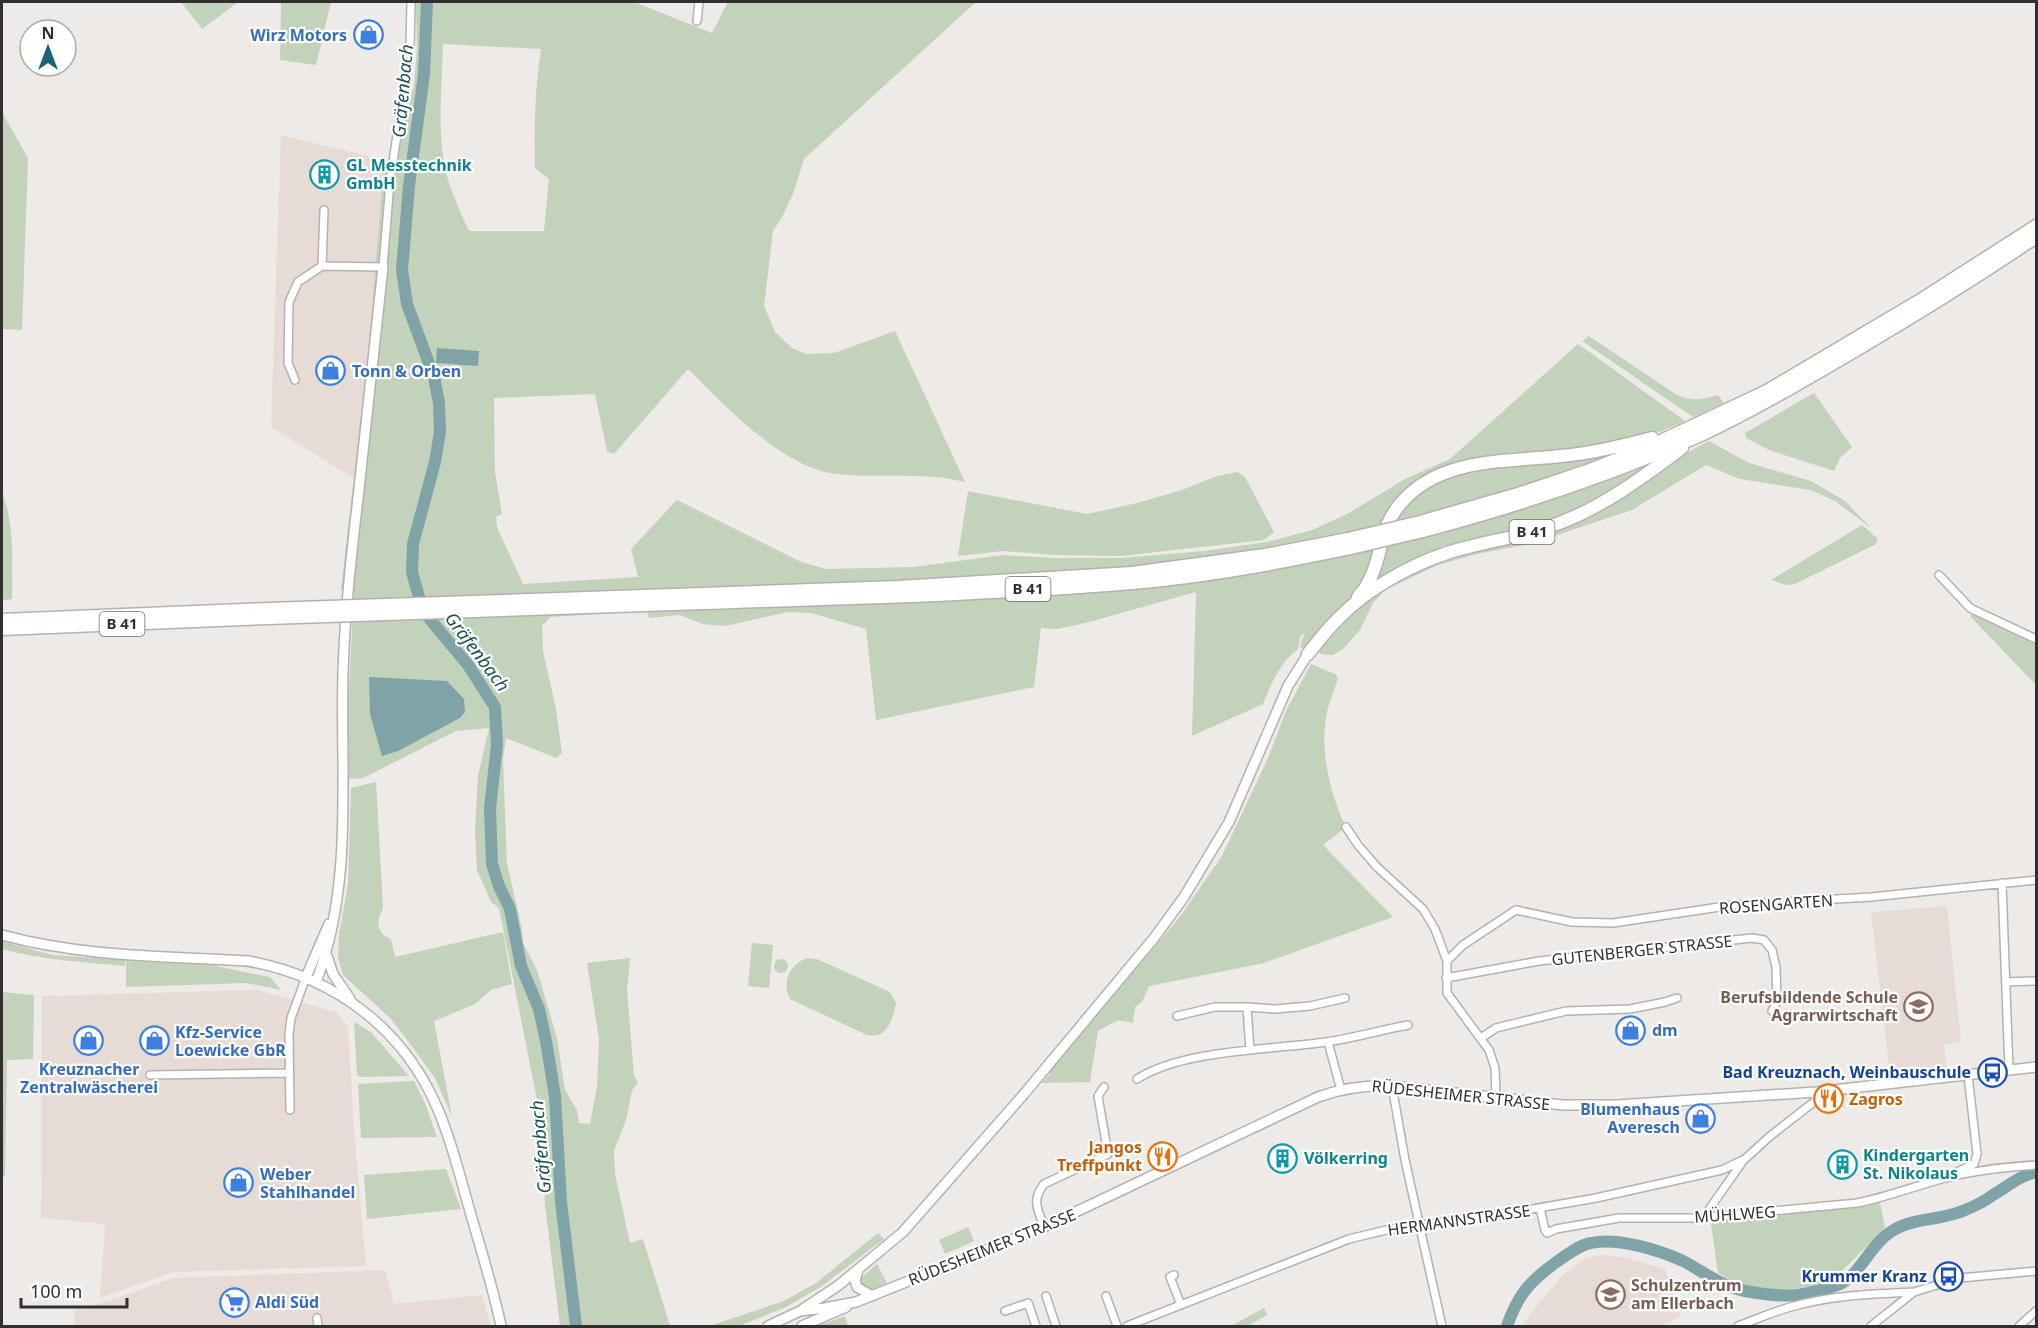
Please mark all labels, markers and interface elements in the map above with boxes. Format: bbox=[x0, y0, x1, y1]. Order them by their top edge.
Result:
north arrow bbox=[18, 18, 78, 78]
shop icon: Wirz Motors bbox=[352, 19, 384, 51]
text: N bbox=[41, 22, 55, 44]
place label: Wirz Motors bbox=[250, 24, 347, 46]
water label: Gräfenbach bbox=[386, 43, 418, 139]
place label: GL Messtechnik GmbH bbox=[346, 154, 472, 194]
building icon: GL Messtechnik GmbH bbox=[309, 158, 341, 190]
shop icon: Tonn & Orben bbox=[315, 355, 347, 387]
place label: Tonn & Orben bbox=[352, 360, 461, 382]
road number: B 41 bbox=[1510, 520, 1555, 544]
road number: B 41 bbox=[1006, 577, 1050, 601]
water label: Gräfenbach bbox=[440, 607, 516, 696]
road number: B 41 bbox=[100, 612, 144, 636]
street label: ROSENGARTEN bbox=[1718, 889, 1834, 919]
street label: GUTENBERGER STRASSE bbox=[1551, 930, 1733, 970]
place label: Berufsbildende Schule Agrarwirtschaft bbox=[1720, 986, 1898, 1026]
school or university icon: Berufsbildende Schule Agrarwirtschaft bbox=[1903, 990, 1935, 1022]
shop icon: dm bbox=[1615, 1014, 1647, 1046]
place label: dm bbox=[1652, 1019, 1678, 1041]
place label: Kfz-Service Loewicke GbR bbox=[175, 1021, 286, 1061]
shop icon: Kreuznacher Zentralwäscherei bbox=[73, 1025, 105, 1057]
shop icon: Kfz-Service Loewicke GbR bbox=[138, 1025, 170, 1057]
bus stop icon: Bad Kreuznach, Weinbauschule bbox=[1976, 1056, 2008, 1088]
place label: Kreuznacher Zentralwäscherei bbox=[20, 1058, 158, 1098]
place label: Bad Kreuznach, Weinbauschule bbox=[1722, 1061, 1971, 1083]
street label: RÜDESHEIMER STRASSE bbox=[1371, 1075, 1551, 1115]
restaurant icon: Zagros bbox=[1812, 1083, 1844, 1115]
place label: Zagros bbox=[1849, 1088, 1903, 1110]
place label: Blumenhaus Averesch bbox=[1580, 1098, 1680, 1138]
water label: Gräfenbach bbox=[524, 1099, 556, 1195]
shop icon: Blumenhaus Averesch bbox=[1685, 1102, 1717, 1134]
place label: Jangos Treffpunkt bbox=[1057, 1136, 1142, 1176]
restaurant icon: Jangos Treffpunkt bbox=[1147, 1140, 1179, 1172]
building icon: Völkerring bbox=[1267, 1142, 1299, 1174]
place label: Kindergarten St. Nikolaus bbox=[1863, 1144, 1969, 1184]
place label: Völkerring bbox=[1304, 1147, 1388, 1169]
building icon: Kindergarten St. Nikolaus bbox=[1826, 1148, 1858, 1180]
place label: Weber Stahlhandel bbox=[260, 1163, 355, 1203]
shop icon: Weber Stahlhandel bbox=[223, 1167, 255, 1199]
street label: HERMANNSTRASSE bbox=[1386, 1199, 1532, 1241]
street label: MÜHLWEG bbox=[1694, 1200, 1776, 1228]
street label: RÜDESHEIMER STRASSE bbox=[905, 1203, 1079, 1291]
bus stop icon: Krummer Kranz bbox=[1932, 1260, 1964, 1292]
place label: Krummer Kranz bbox=[1801, 1265, 1927, 1287]
scale bar bbox=[21, 1271, 128, 1309]
place label: Schulzentrum am Ellerbach bbox=[1631, 1274, 1742, 1314]
school or university icon: Schulzentrum am Ellerbach bbox=[1594, 1278, 1626, 1310]
text: 100 m bbox=[30, 1279, 82, 1303]
supermarket icon: Aldi Süd bbox=[218, 1286, 250, 1318]
place label: Aldi Süd bbox=[255, 1291, 319, 1313]

